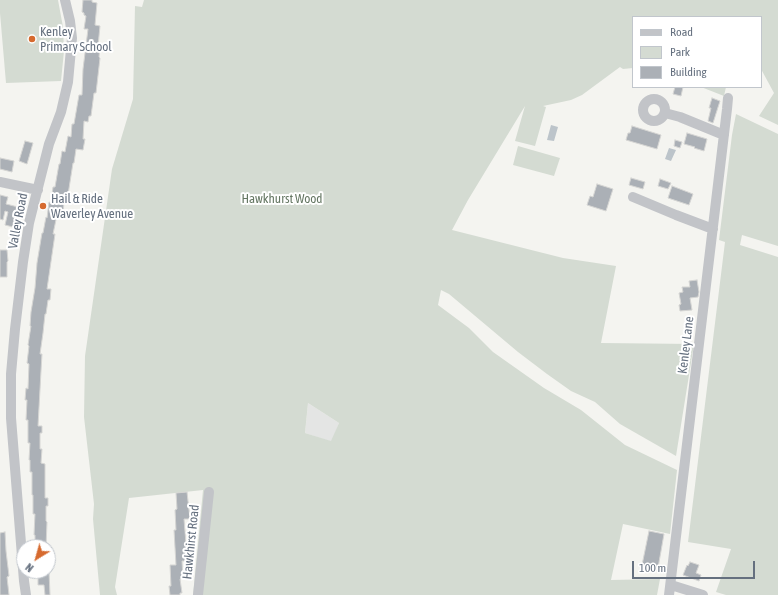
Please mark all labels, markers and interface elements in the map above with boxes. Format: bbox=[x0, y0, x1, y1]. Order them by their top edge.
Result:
legend bbox=[632, 16, 762, 88]
place label: Kenley Primary School bbox=[40, 24, 112, 55]
text: Road bbox=[670, 25, 693, 39]
marker: Kenley Primary School bbox=[27, 34, 37, 44]
text: Park bbox=[670, 45, 690, 59]
text: Building bbox=[670, 65, 707, 79]
place label: Hail & Ride Waverley Avenue bbox=[51, 191, 133, 222]
park label: Hawkhurst Wood bbox=[241, 191, 323, 207]
street label: Valley Road bbox=[5, 192, 31, 250]
marker: Hail & Ride Waverley Avenue bbox=[38, 201, 48, 211]
street label: Kenley Lane bbox=[675, 315, 697, 375]
street label: Hawkhirst Road bbox=[179, 504, 203, 580]
north arrow bbox=[16, 539, 56, 579]
scale bar bbox=[634, 553, 757, 579]
text: N bbox=[23, 561, 36, 575]
text: 100 m bbox=[639, 561, 666, 575]

